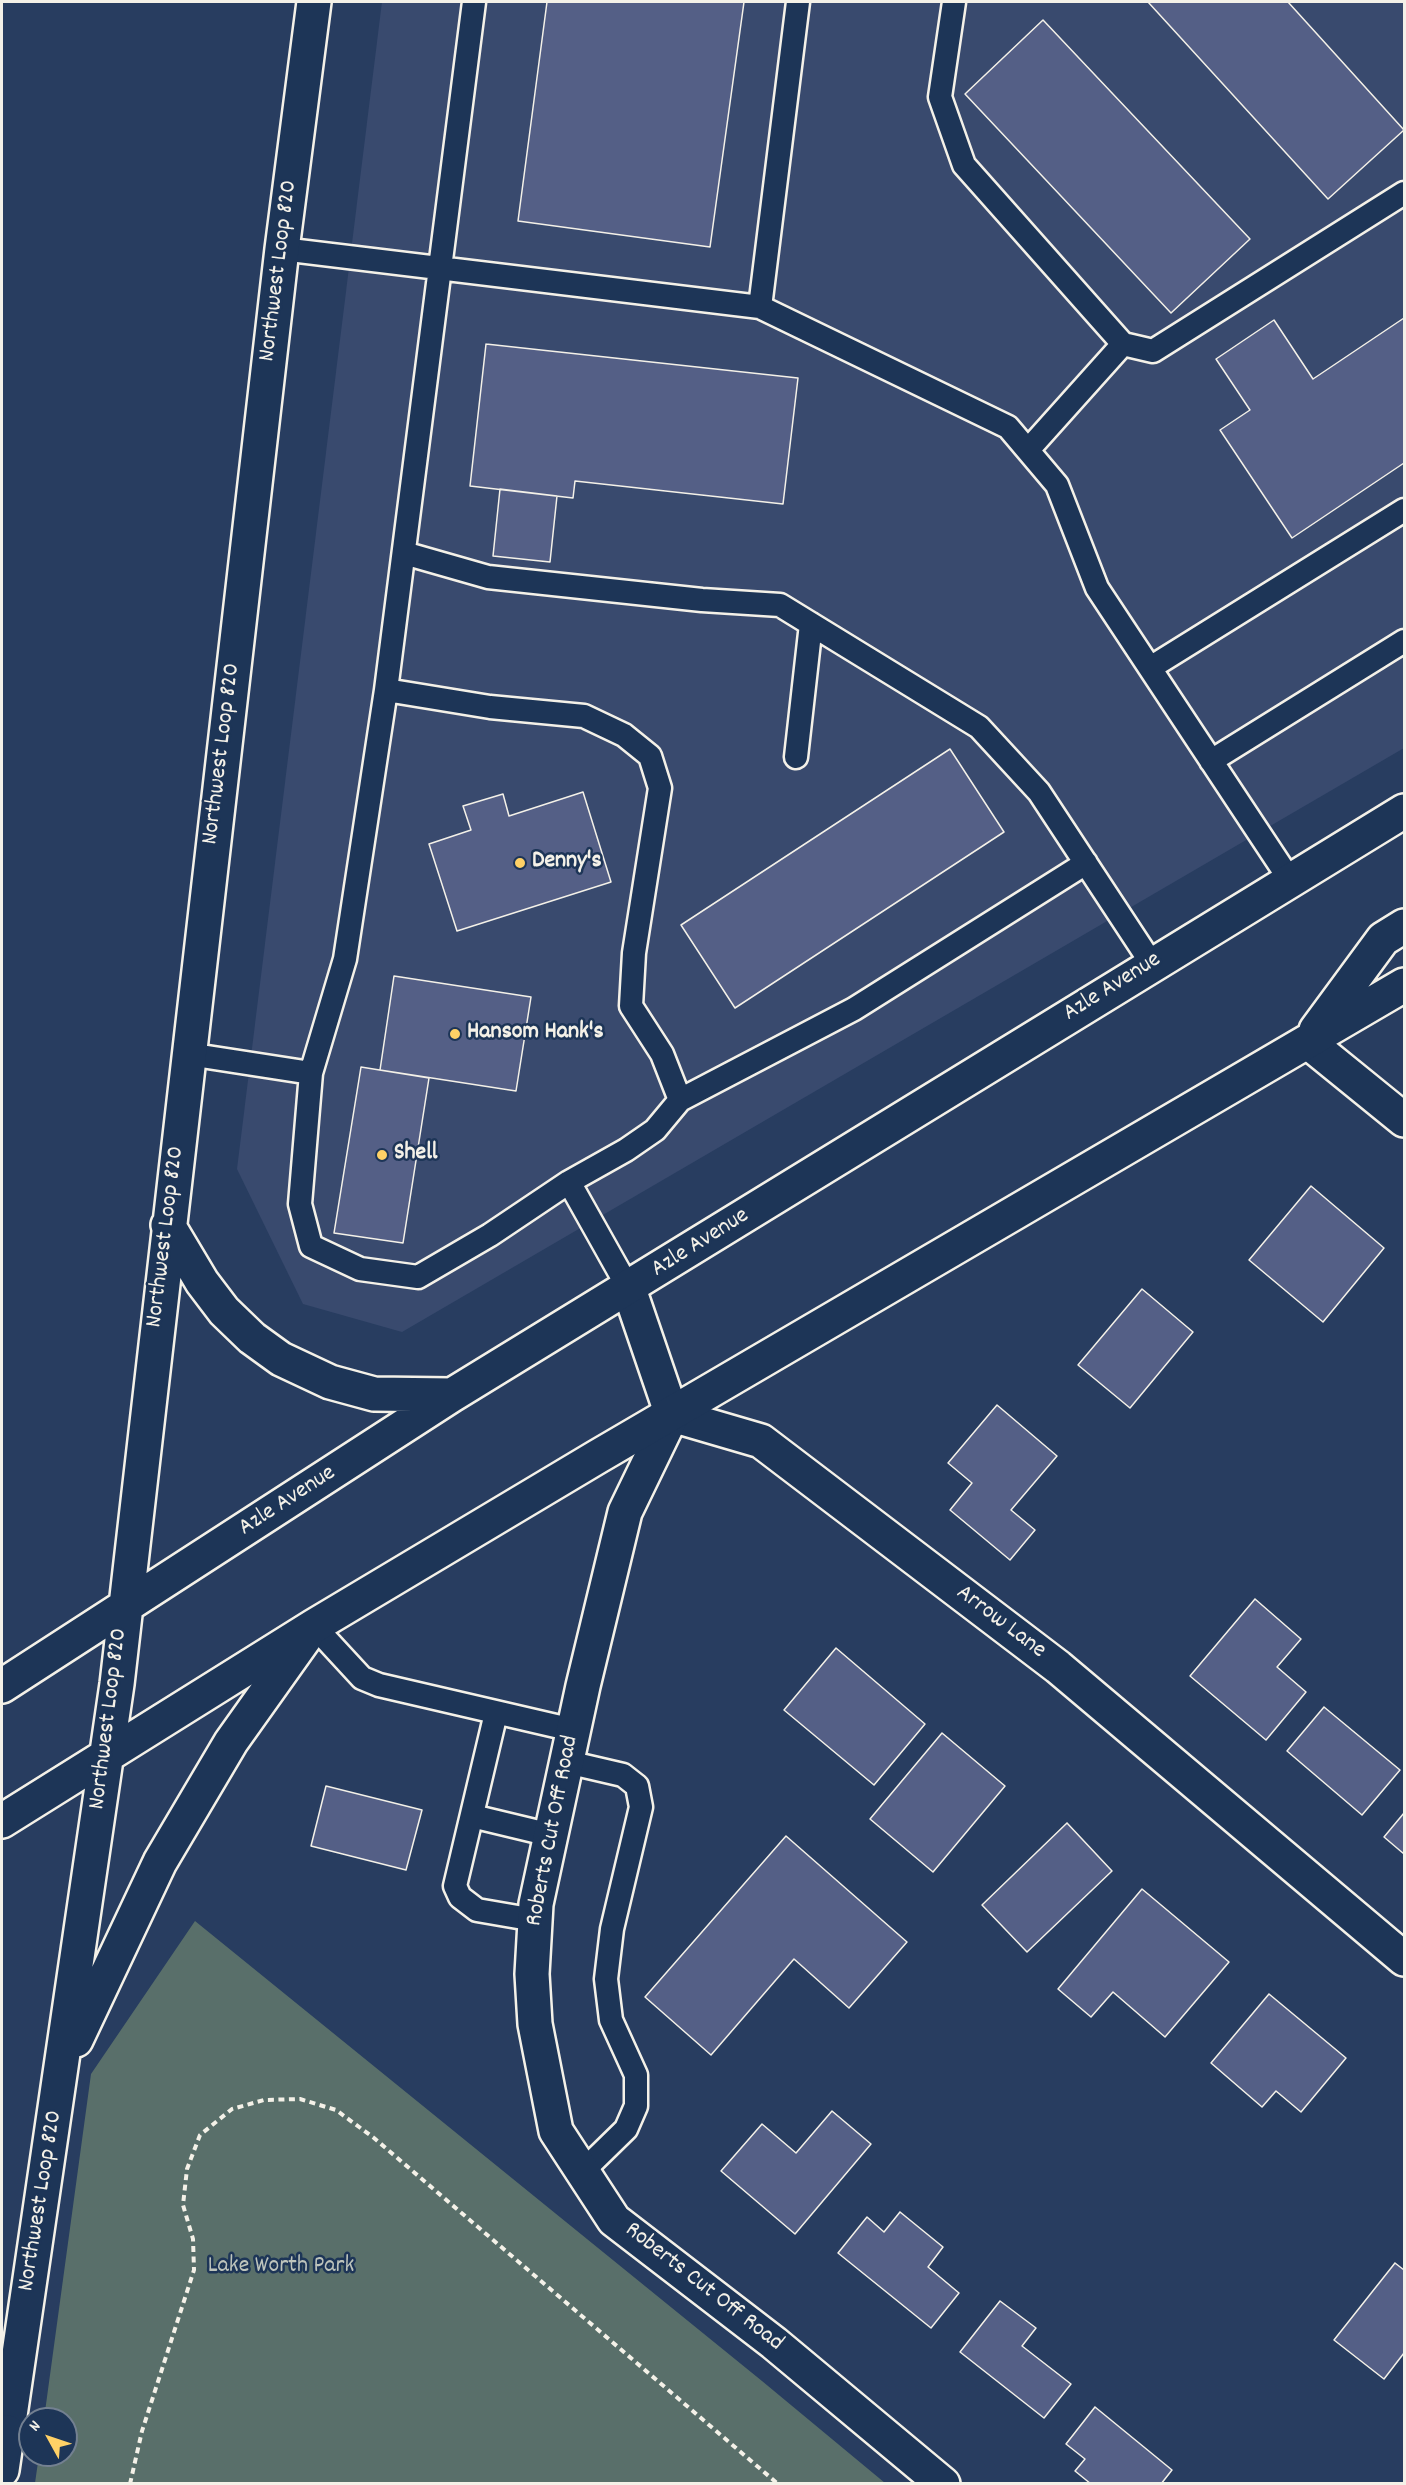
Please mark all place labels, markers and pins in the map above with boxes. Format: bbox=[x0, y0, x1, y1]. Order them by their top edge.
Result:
place label: Denny's bbox=[532, 849, 602, 877]
marker: Denny's bbox=[513, 856, 527, 870]
place label: Hansom Hank's bbox=[467, 1020, 604, 1048]
marker: Hansom Hank's bbox=[448, 1027, 462, 1041]
place label: Shell bbox=[394, 1141, 438, 1169]
marker: Shell bbox=[375, 1148, 389, 1162]

